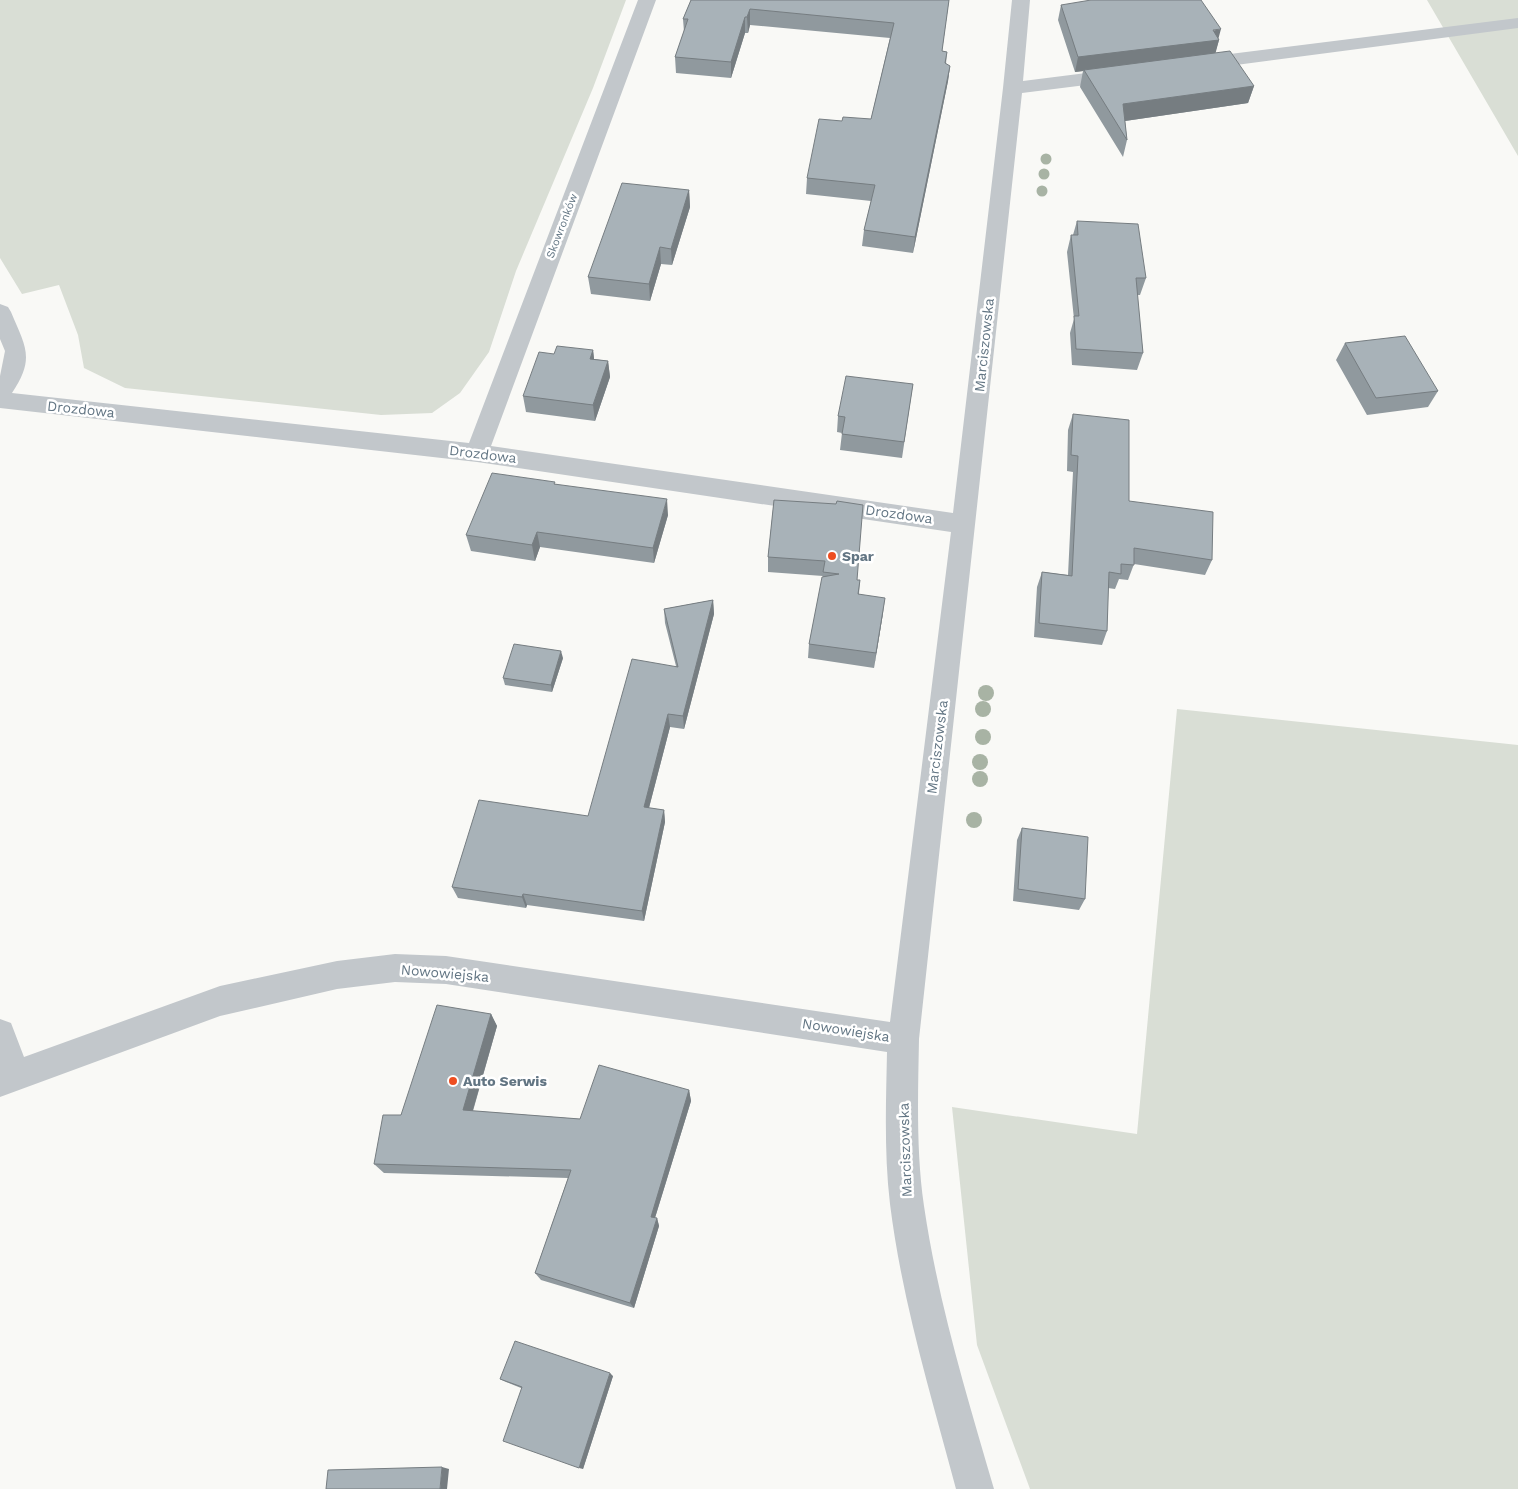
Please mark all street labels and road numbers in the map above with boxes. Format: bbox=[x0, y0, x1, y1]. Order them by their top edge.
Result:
street label: Skowronków bbox=[544, 192, 580, 260]
street label: Marciszowska bbox=[971, 297, 997, 393]
street label: Drozdowa bbox=[47, 398, 116, 420]
street label: Drozdowa bbox=[448, 442, 518, 466]
street label: Drozdowa bbox=[864, 501, 934, 527]
street label: Marciszowska bbox=[923, 699, 951, 795]
street label: Nowowiejska bbox=[400, 961, 490, 985]
street label: Nowowiejska bbox=[801, 1015, 891, 1045]
street label: Marciszowska bbox=[895, 1102, 915, 1197]

